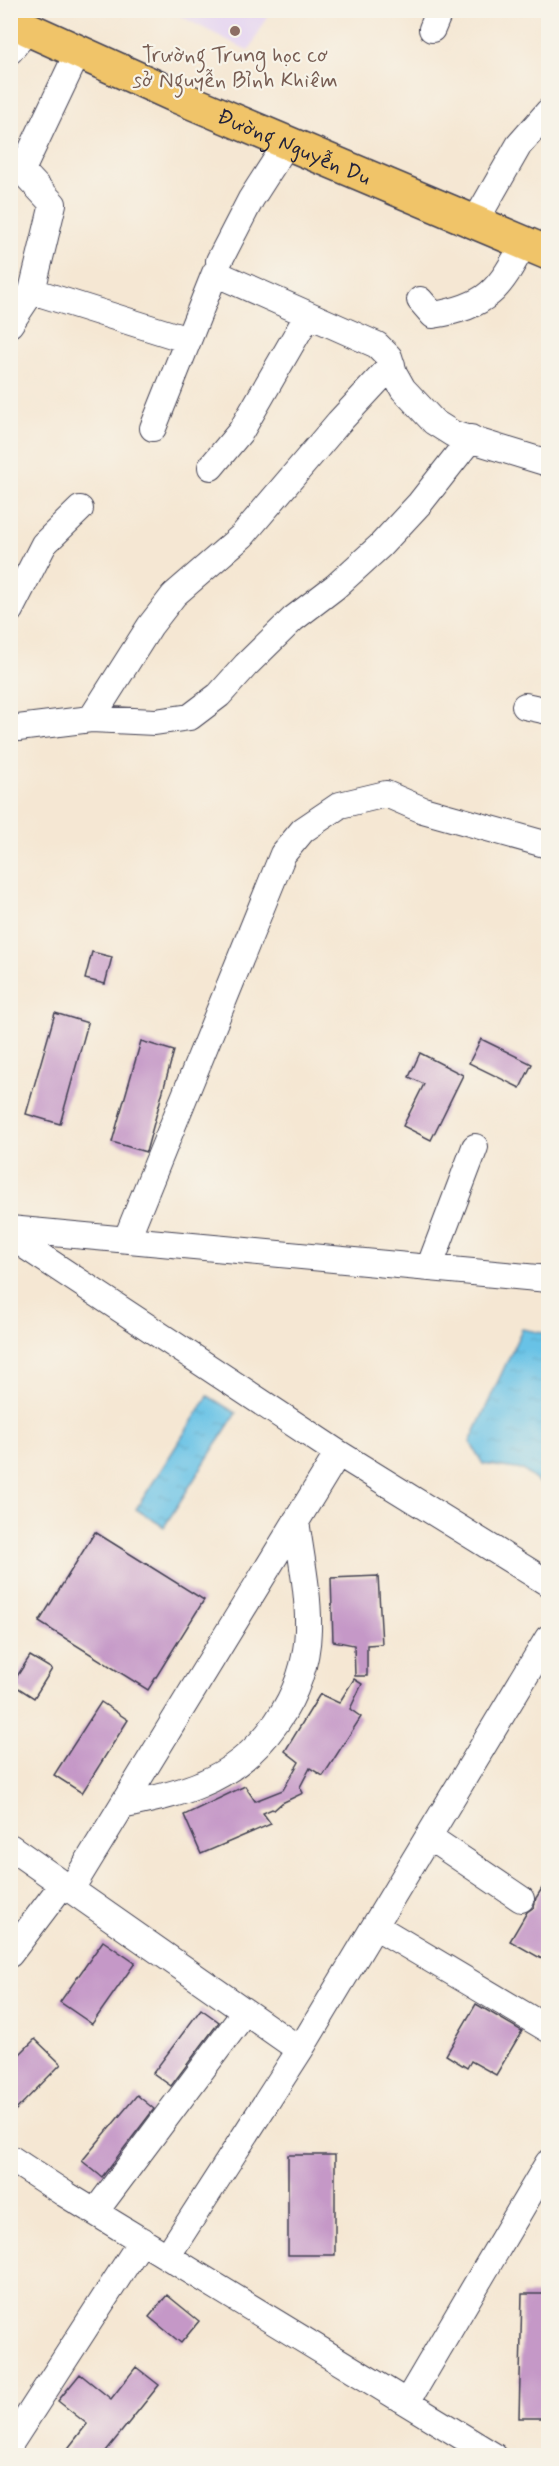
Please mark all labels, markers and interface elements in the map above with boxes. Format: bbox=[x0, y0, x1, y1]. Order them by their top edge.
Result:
marker: Trường Trung học cơ sở Nguyễn Bỉnh Khiêm bbox=[228, 24, 242, 38]
place label: Trường Trung học cơ sở Nguyễn Bỉnh Khiêm bbox=[132, 42, 338, 98]
street label: Đường Nguyễn Du bbox=[213, 103, 375, 193]

